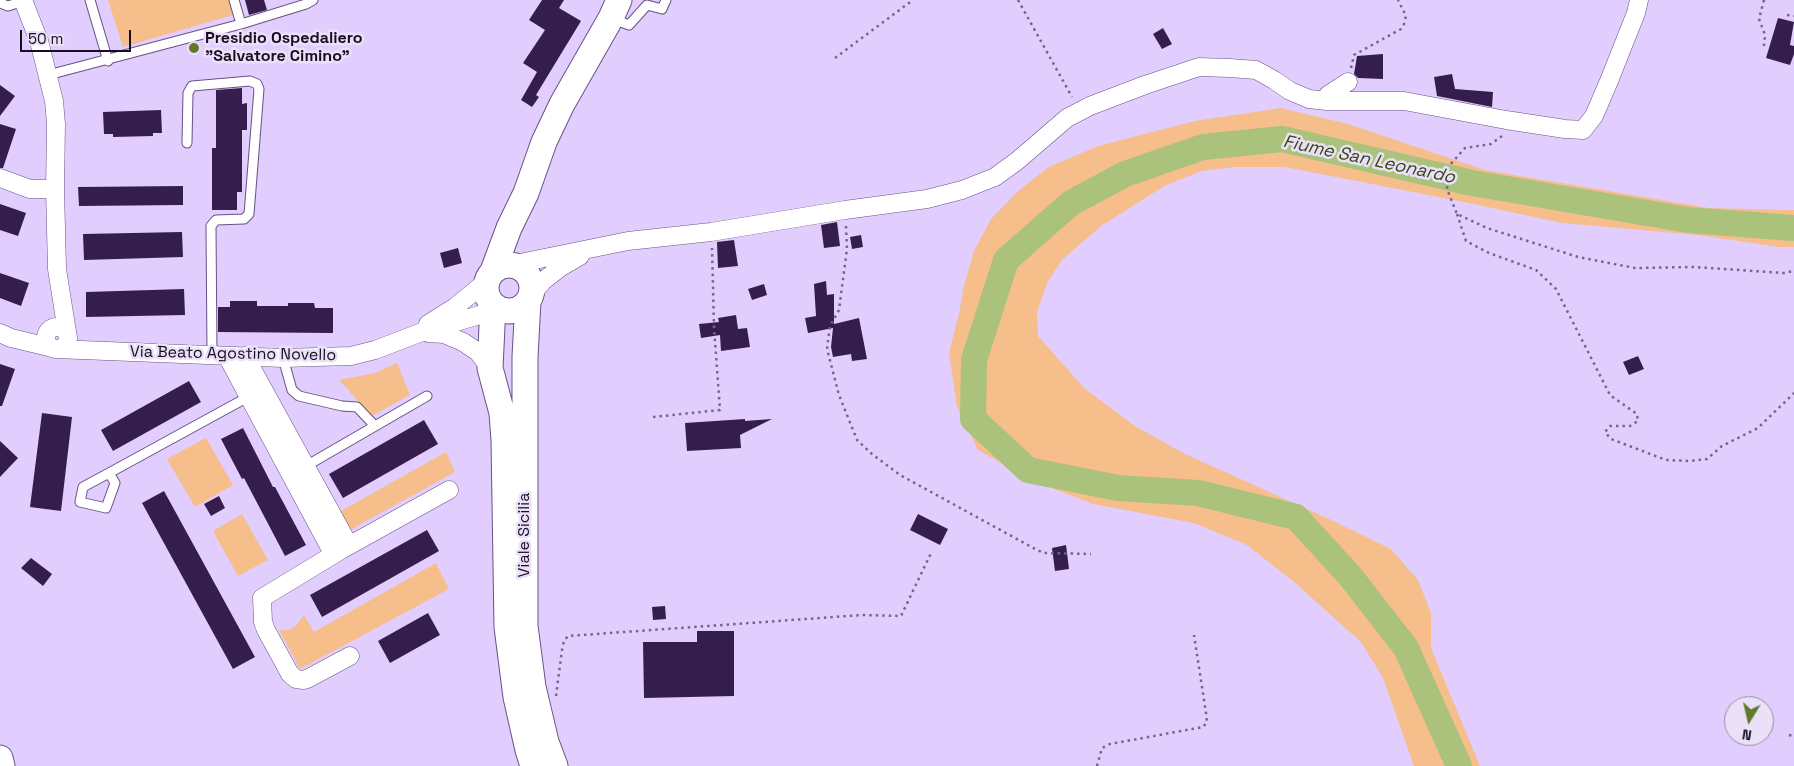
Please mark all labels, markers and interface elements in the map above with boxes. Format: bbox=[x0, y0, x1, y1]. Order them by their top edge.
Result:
scale bar bbox=[22, 20, 134, 52]
text: 50 m bbox=[28, 29, 63, 48]
place label: Presidio Ospedaliero "Salvatore Cimino" bbox=[205, 29, 363, 67]
marker: Presidio Ospedaliero "Salvatore Cimino" bbox=[187, 41, 201, 55]
water label: Fiume San Leonardo bbox=[1281, 131, 1457, 189]
street label: Via Beato Agostino Novello bbox=[130, 343, 336, 365]
street label: Viale Sicilia bbox=[515, 493, 535, 577]
north arrow bbox=[1724, 696, 1774, 746]
text: N bbox=[1741, 725, 1753, 744]

